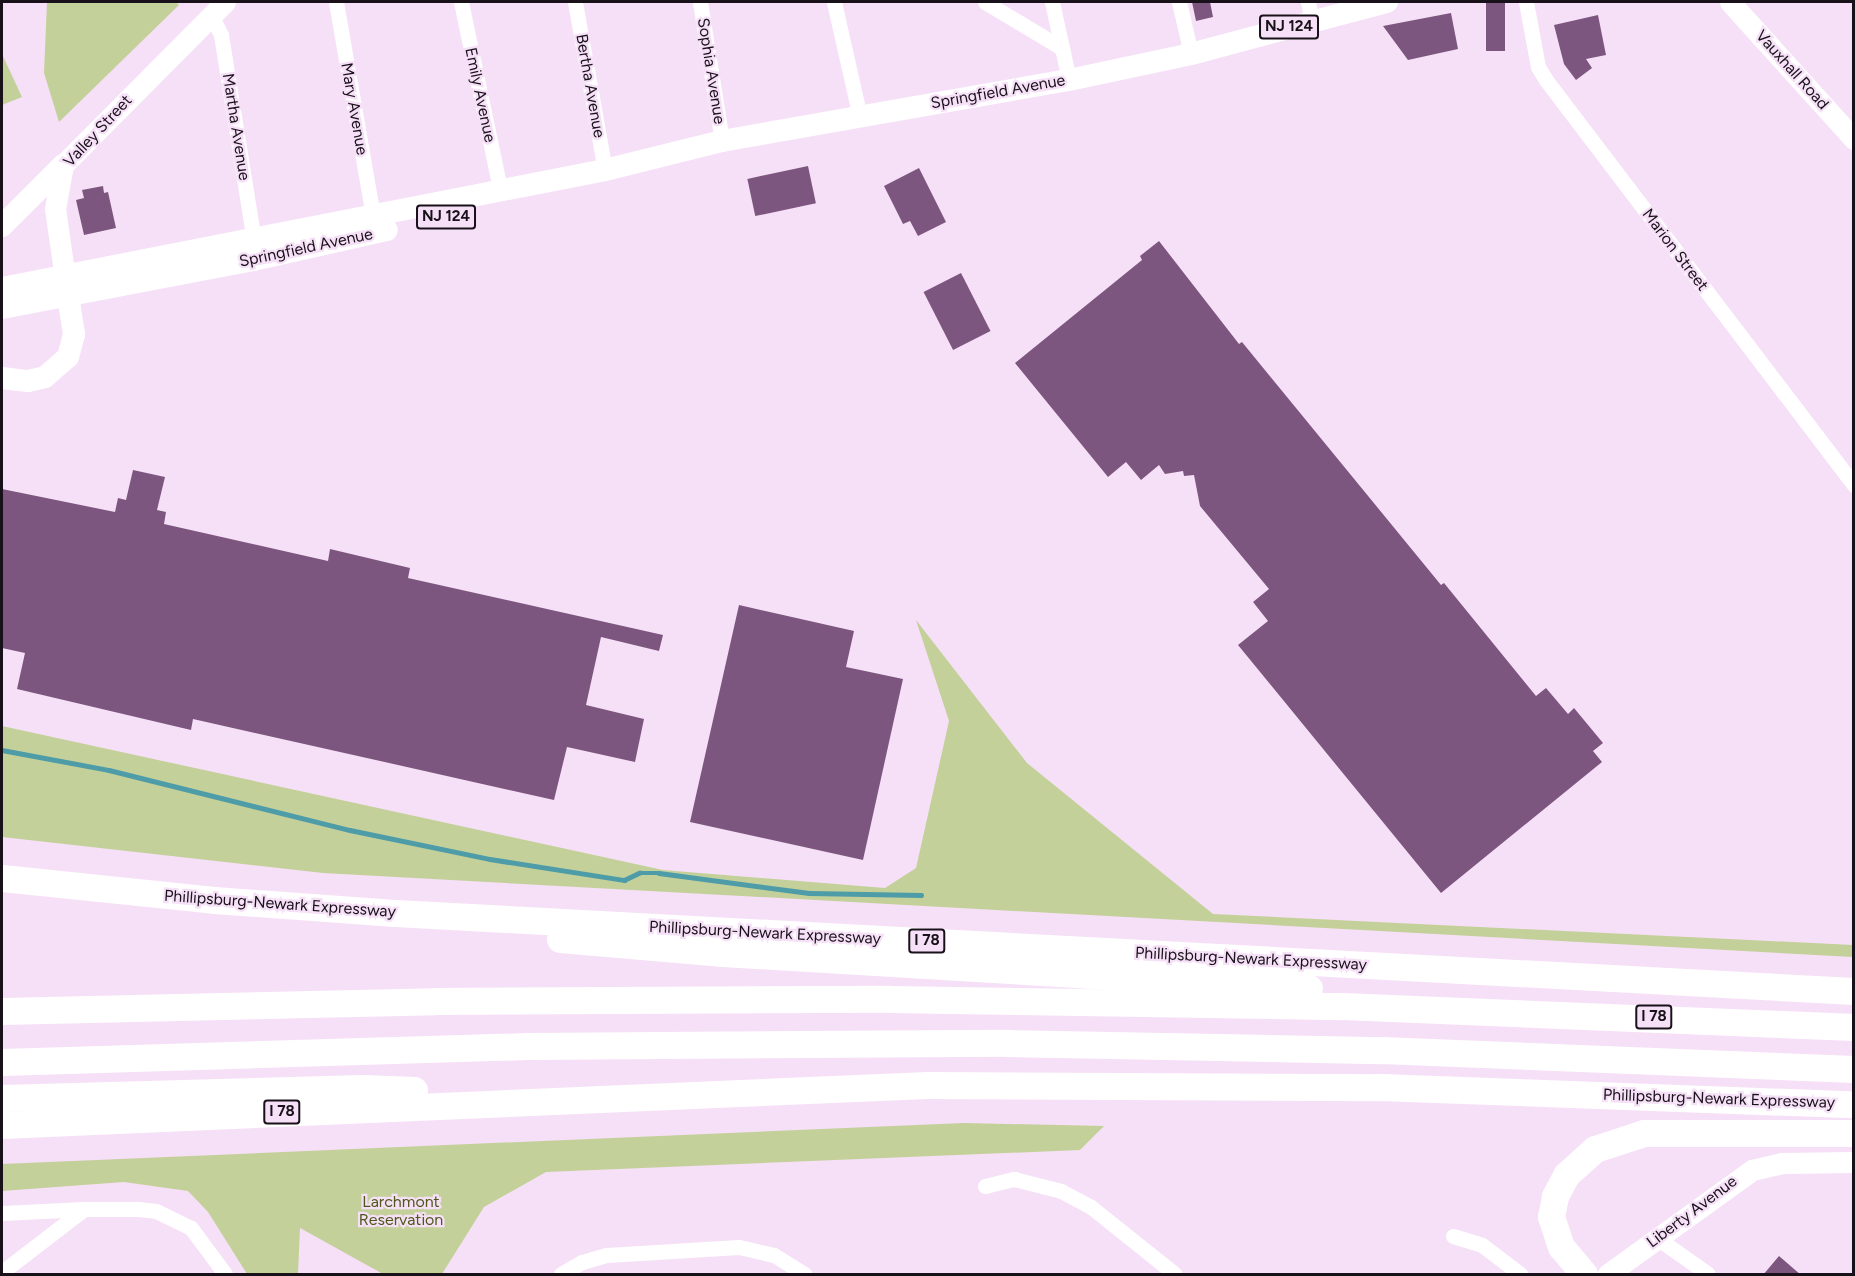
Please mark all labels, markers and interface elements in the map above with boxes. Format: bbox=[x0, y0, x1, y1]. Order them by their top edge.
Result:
road number: NJ 124 bbox=[1259, 15, 1319, 39]
street label: Sophia Avenue bbox=[693, 16, 729, 126]
street label: Vauxhall Road bbox=[1751, 26, 1833, 114]
street label: Bertha Avenue bbox=[571, 33, 609, 139]
street label: Emily Avenue bbox=[461, 46, 499, 144]
street label: Mary Avenue bbox=[336, 61, 372, 157]
street label: Springfield Avenue bbox=[929, 71, 1067, 113]
street label: Martha Avenue bbox=[218, 72, 254, 182]
street label: Valley Street bbox=[60, 91, 136, 171]
road number: NJ 124 bbox=[416, 205, 476, 229]
street label: Marion Street bbox=[1638, 205, 1712, 295]
street label: Springfield Avenue bbox=[237, 224, 375, 272]
street label: Phillipsburg-Newark Expressway bbox=[163, 886, 397, 922]
street label: Phillipsburg-Newark Expressway bbox=[649, 917, 881, 949]
road number: I 78 bbox=[908, 929, 946, 953]
street label: Phillipsburg-Newark Expressway bbox=[1135, 943, 1367, 975]
road number: I 78 bbox=[1634, 1005, 1674, 1029]
street label: Phillipsburg-Newark Expressway bbox=[1603, 1085, 1835, 1113]
road number: I 78 bbox=[262, 1100, 302, 1124]
street label: Liberty Avenue bbox=[1643, 1172, 1741, 1252]
park label: Larchmont Reservation bbox=[359, 1192, 443, 1230]

